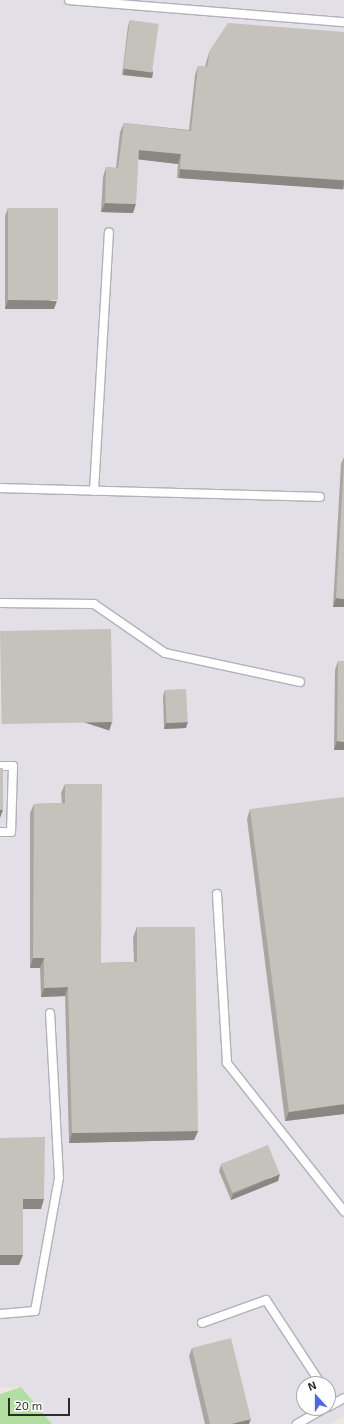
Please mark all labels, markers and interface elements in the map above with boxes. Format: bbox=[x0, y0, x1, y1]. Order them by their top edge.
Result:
north arrow bbox=[296, 1376, 336, 1416]
text: N bbox=[306, 1378, 318, 1393]
scale bar bbox=[10, 1390, 72, 1416]
text: 20 m bbox=[15, 1398, 42, 1412]

